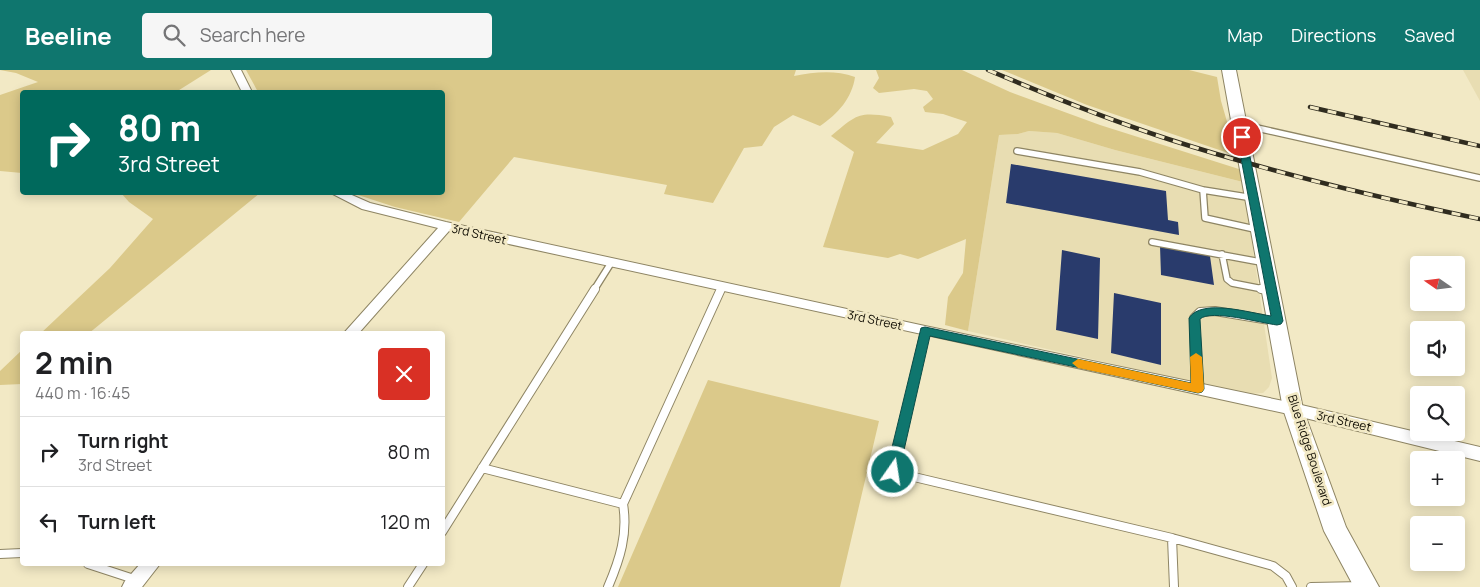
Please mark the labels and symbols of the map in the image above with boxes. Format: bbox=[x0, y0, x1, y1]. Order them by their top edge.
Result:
pin bbox=[1221, 116, 1263, 158]
street label: 3rd Street bbox=[450, 219, 508, 249]
north arrow bbox=[1410, 256, 1465, 311]
street label: 3rd Street bbox=[846, 306, 904, 334]
street label: Blue Ridge Boulevard bbox=[1284, 392, 1336, 508]
street label: 3rd Street bbox=[1315, 406, 1373, 436]
position arrow bbox=[866, 445, 918, 497]

